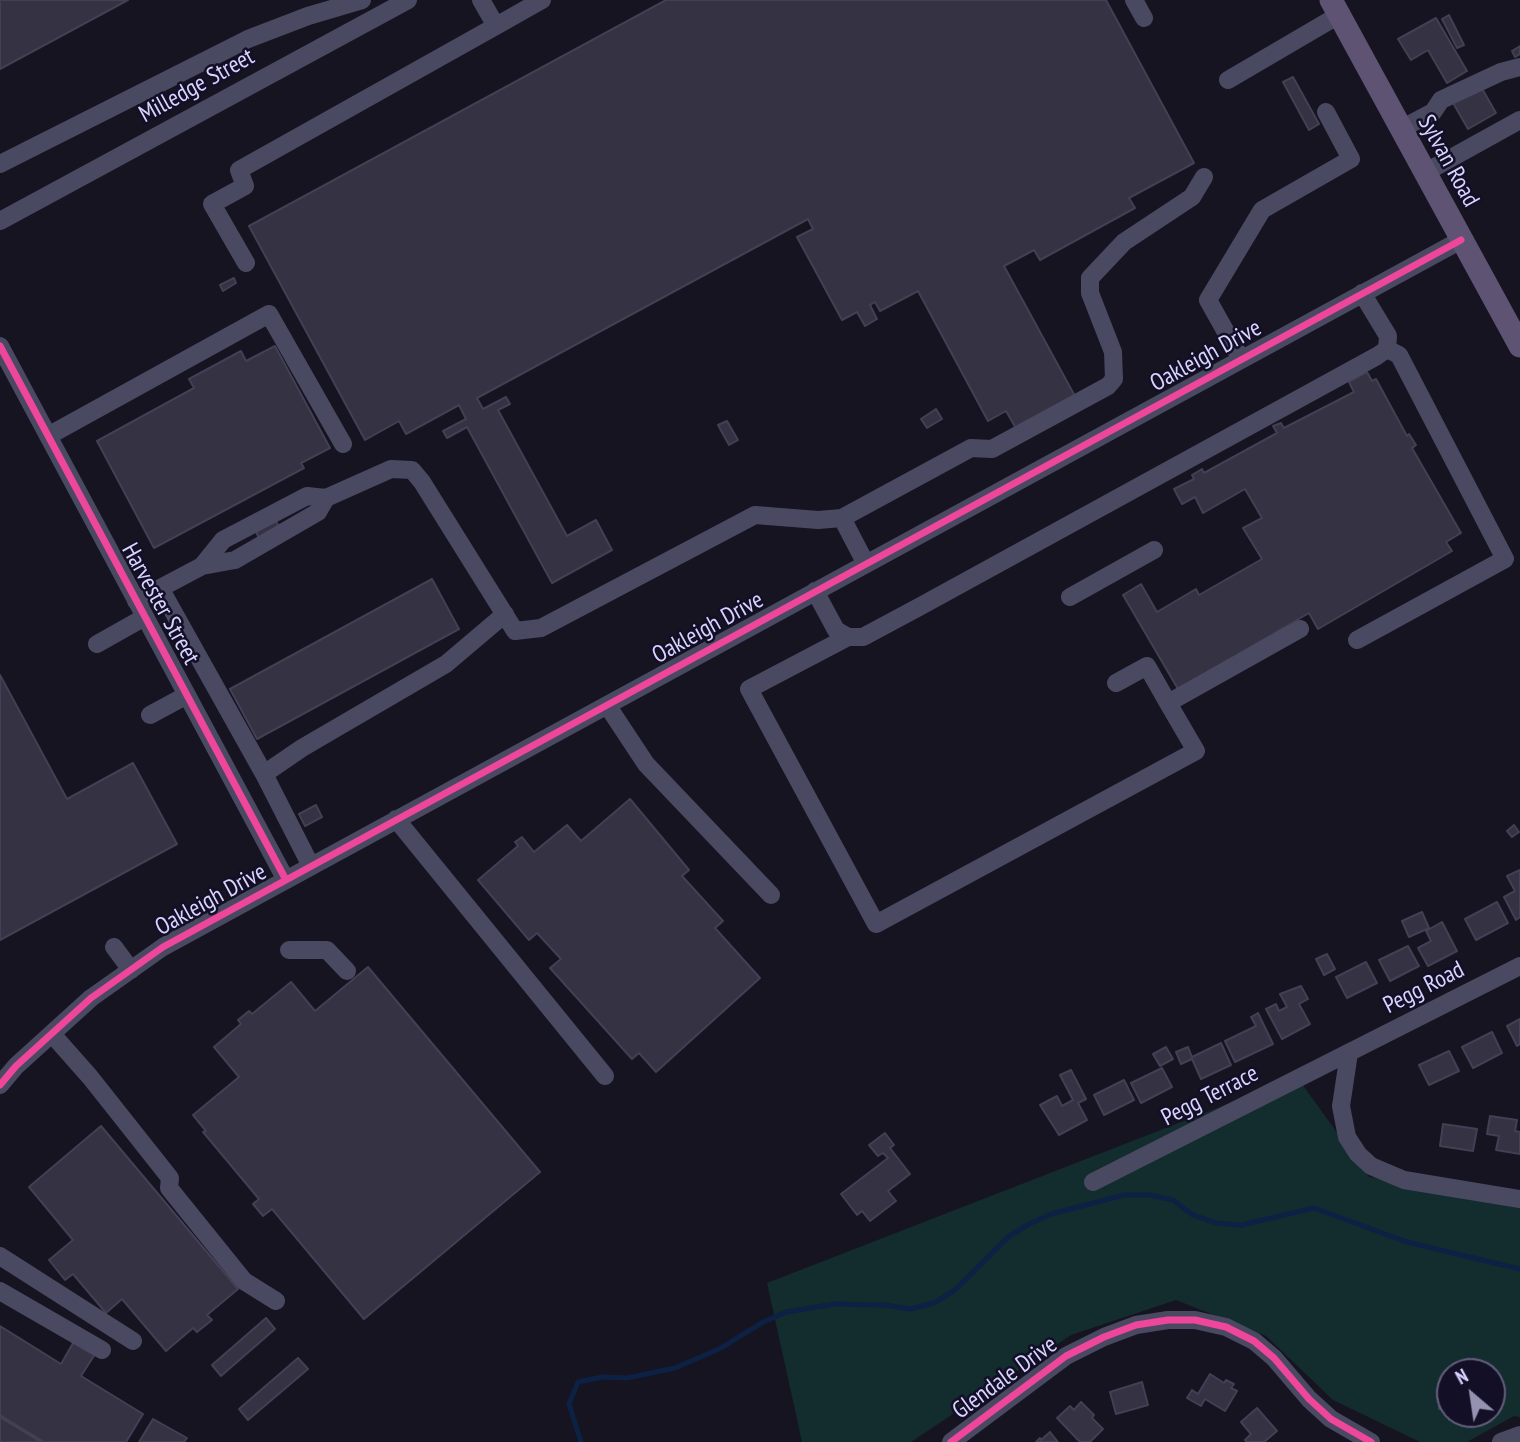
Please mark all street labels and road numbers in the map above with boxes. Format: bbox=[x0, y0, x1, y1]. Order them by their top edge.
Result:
street label: Milledge Street bbox=[134, 43, 260, 129]
street label: Sylvan Road bbox=[1411, 110, 1485, 212]
street label: Oakleigh Drive bbox=[1145, 314, 1267, 398]
street label: Harvester Street bbox=[115, 538, 205, 670]
street label: Oakleigh Drive bbox=[647, 586, 769, 670]
street label: Oakleigh Drive bbox=[150, 858, 272, 942]
street label: Pegg Road bbox=[1379, 956, 1469, 1020]
street label: Pegg Terrace bbox=[1157, 1059, 1263, 1133]
street label: Glendale Drive bbox=[947, 1330, 1063, 1426]

